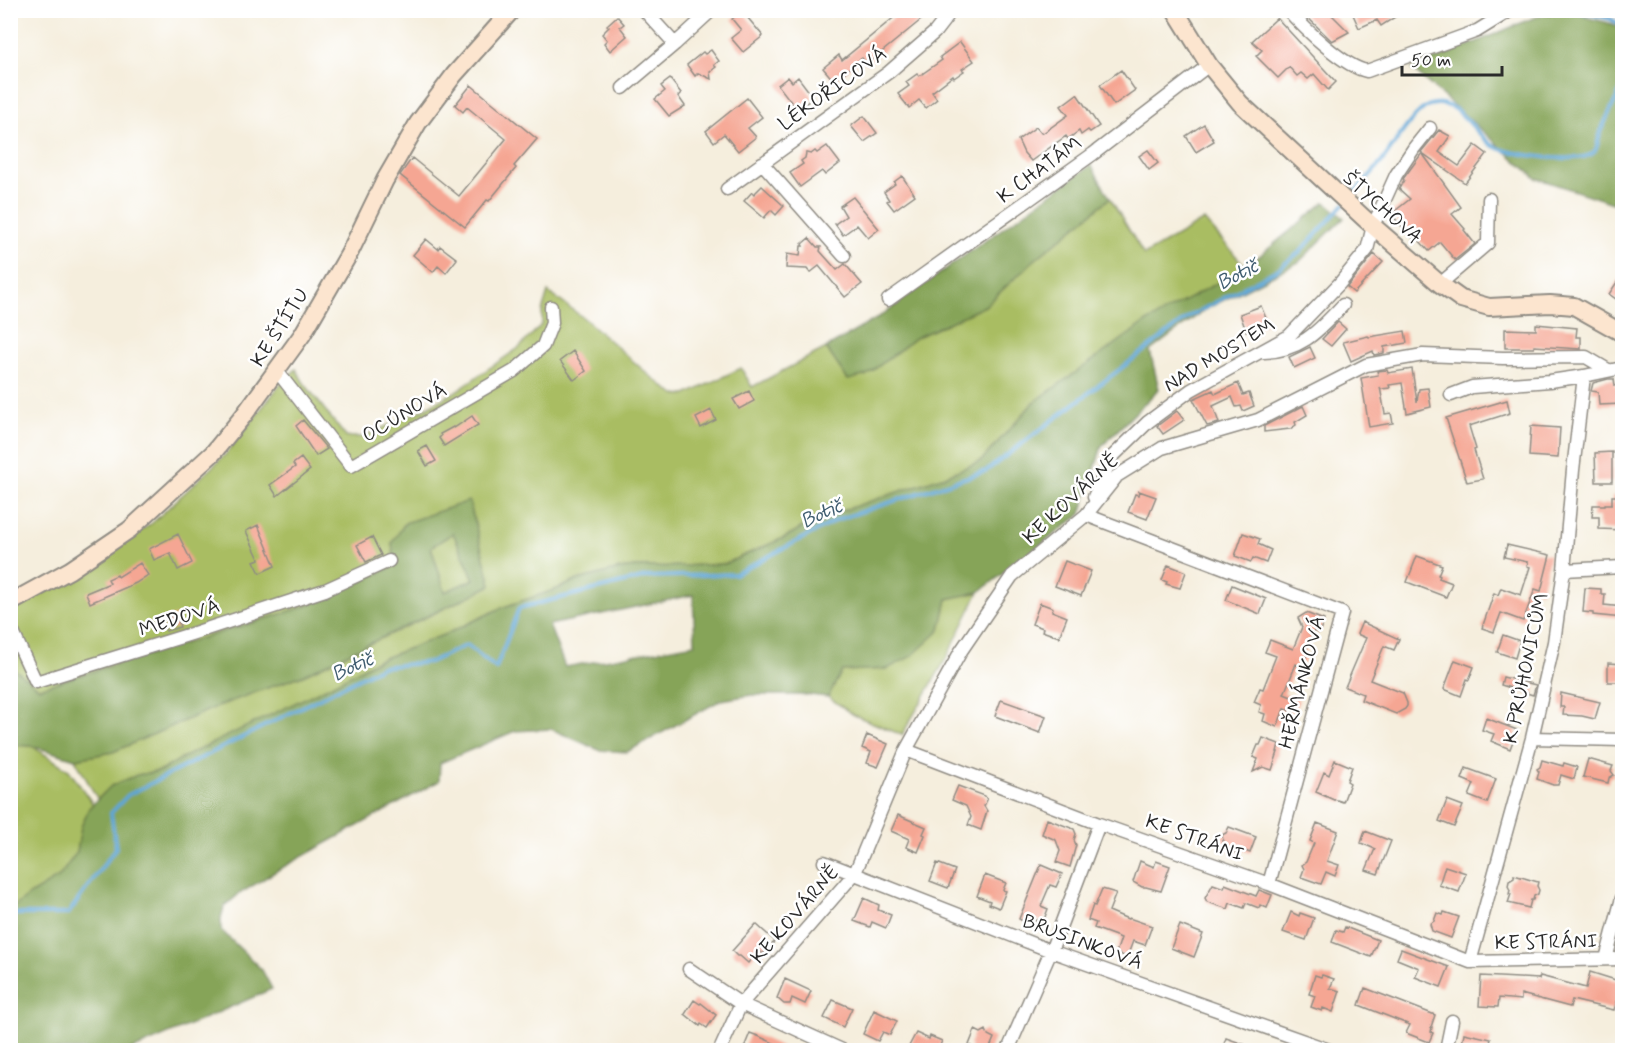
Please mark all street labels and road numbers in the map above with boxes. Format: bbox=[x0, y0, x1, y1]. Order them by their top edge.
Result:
street label: LÉKOŘICOVÁ bbox=[773, 41, 893, 138]
street label: K CHATÁM bbox=[992, 130, 1088, 210]
street label: ŠTYCHOVA bbox=[1337, 165, 1427, 251]
street label: KE ŠTÍTU bbox=[245, 283, 316, 372]
street label: NAD MOSTEM bbox=[1159, 311, 1281, 399]
street label: OCÚNOVÁ bbox=[357, 377, 452, 449]
street label: KE KOVÁRNĚ bbox=[1017, 447, 1125, 551]
street label: K PRŮHONICŮM bbox=[1497, 591, 1556, 746]
street label: MEDOVÁ bbox=[136, 593, 223, 644]
street label: HEŘMÁNKOVÁ bbox=[1273, 613, 1332, 752]
street label: KE STRÁNI bbox=[1142, 808, 1247, 869]
street label: KE KOVÁRNĚ bbox=[745, 860, 846, 970]
street label: BRUSINKOVÁ bbox=[1019, 908, 1146, 977]
street label: KE STRÁNI bbox=[1494, 928, 1598, 957]

